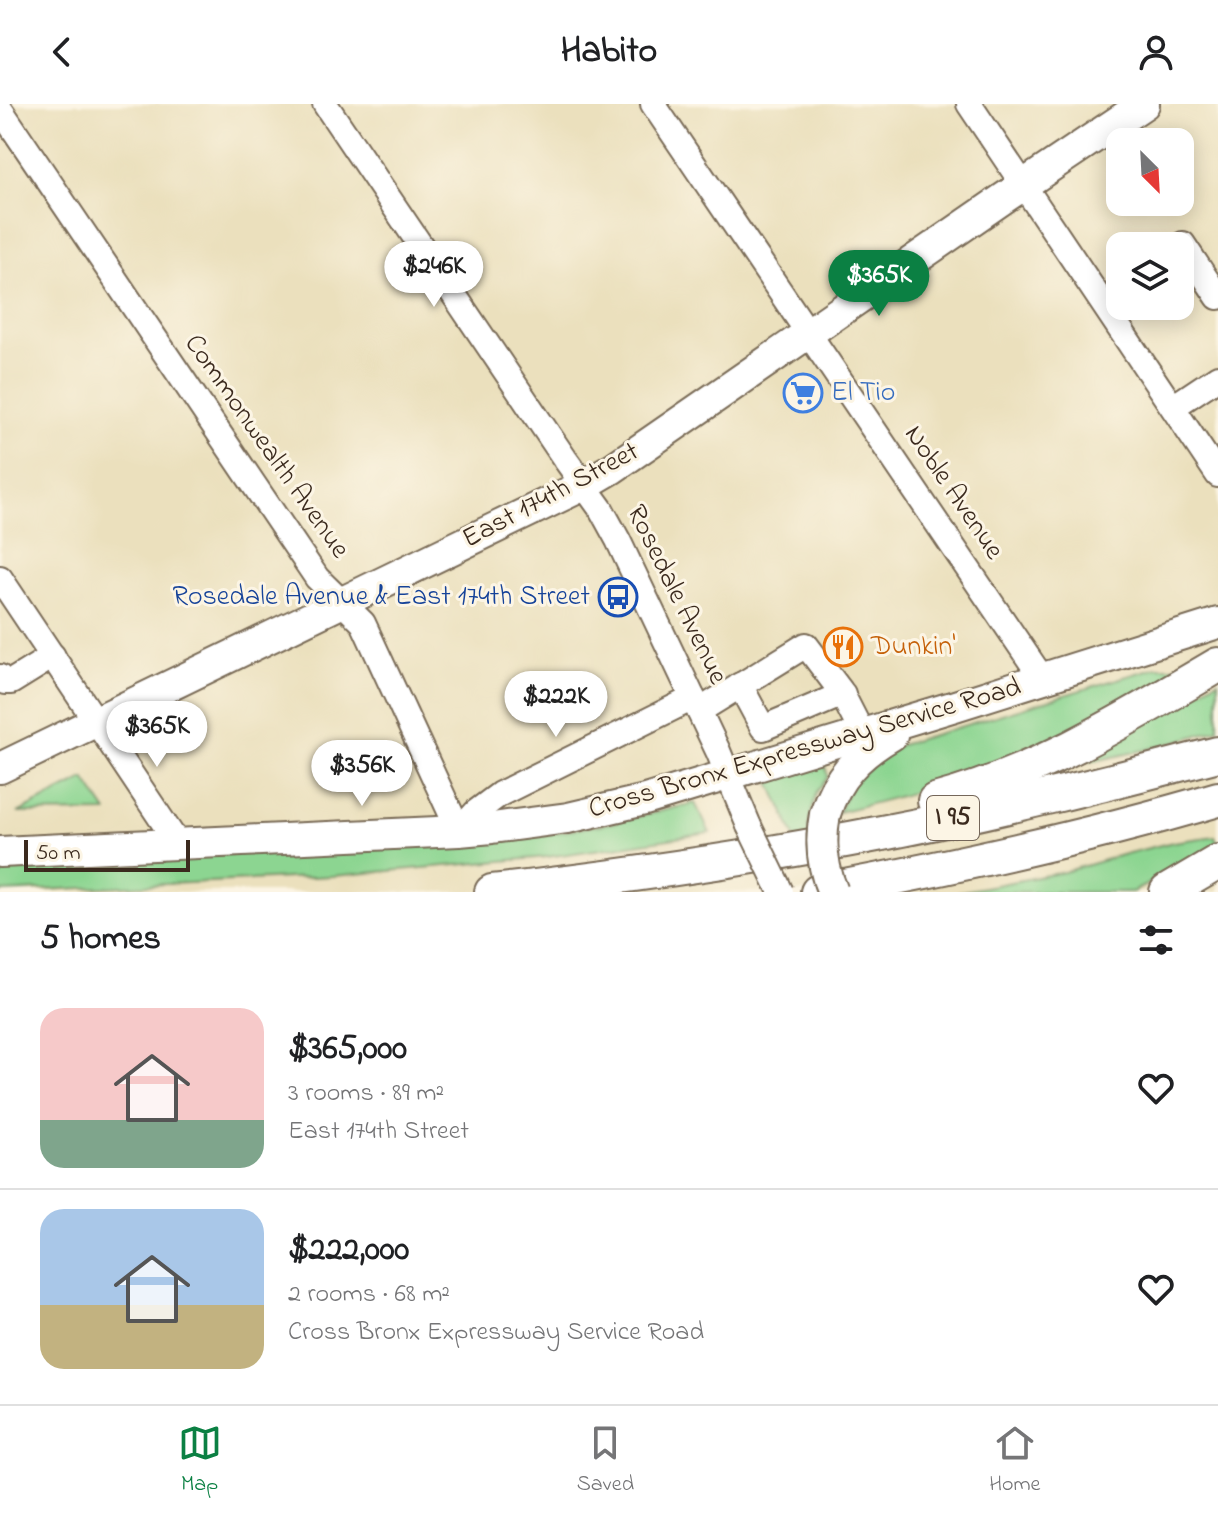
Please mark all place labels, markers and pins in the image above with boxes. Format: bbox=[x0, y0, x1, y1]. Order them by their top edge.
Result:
pin: $246K bbox=[378, 241, 490, 309]
pin: $365K bbox=[823, 250, 935, 318]
supermarket icon: El Tio bbox=[782, 372, 824, 414]
place label: El Tio bbox=[831, 373, 895, 414]
bus stop icon: Rosedale Avenue & East 174th Street bbox=[597, 576, 639, 618]
place label: Rosedale Avenue & East 174th Street bbox=[173, 577, 590, 618]
restaurant icon: Dunkin' bbox=[822, 626, 864, 668]
place label: Dunkin' bbox=[870, 627, 955, 668]
pin: $222K bbox=[500, 671, 612, 739]
pin: $365K bbox=[101, 701, 213, 769]
pin: $356K bbox=[306, 740, 418, 808]

